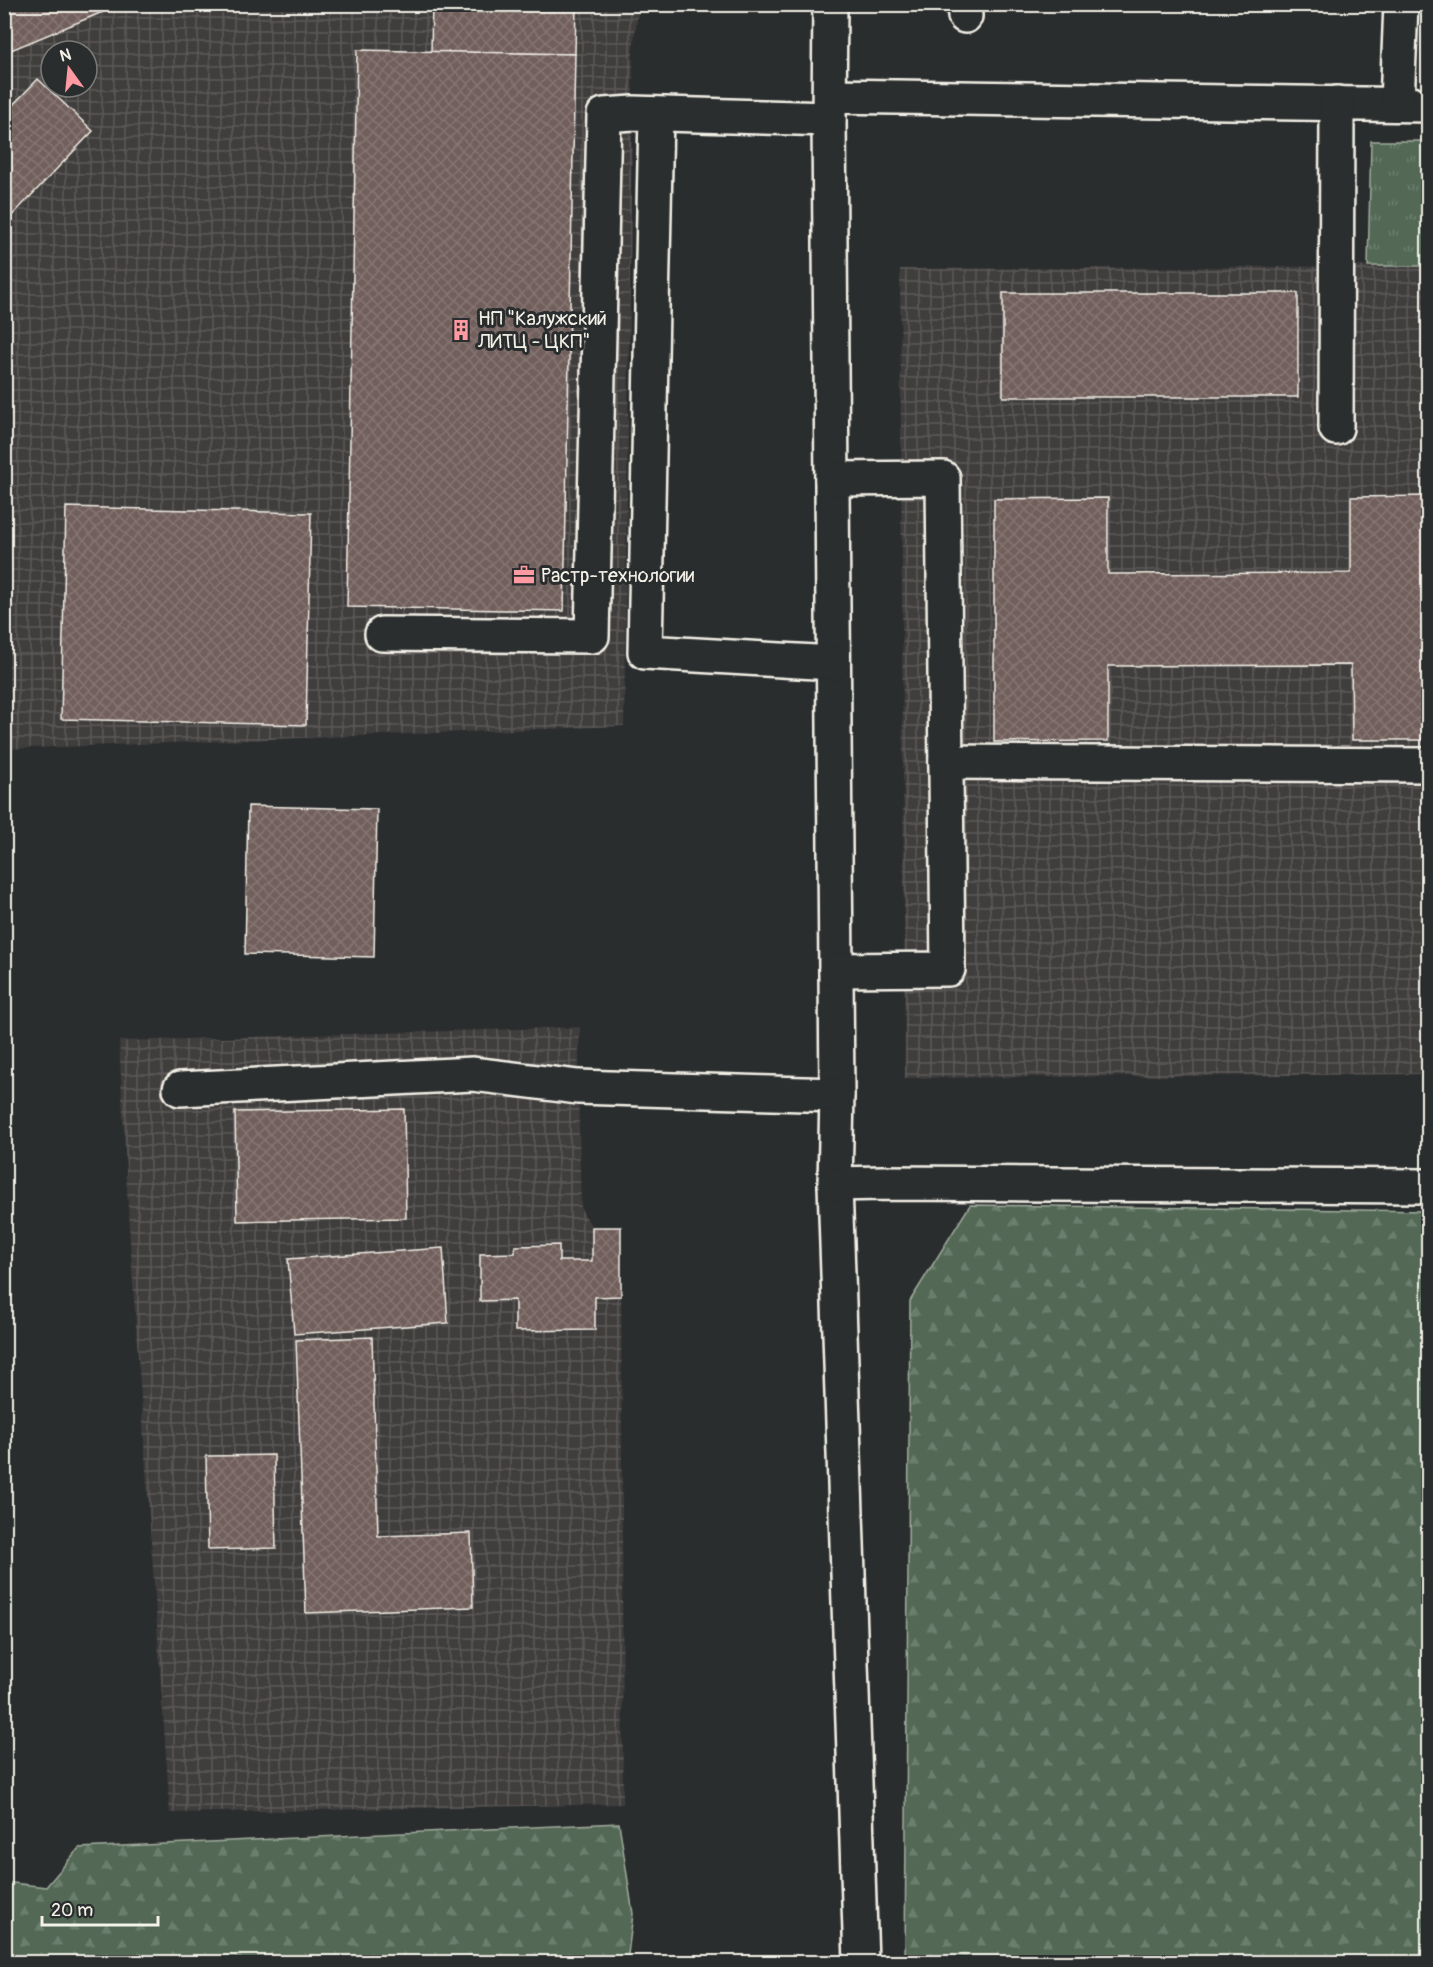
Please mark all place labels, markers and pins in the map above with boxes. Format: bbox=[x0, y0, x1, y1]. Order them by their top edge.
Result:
place label: НП "Калужский ЛИТЦ - ЦКП" bbox=[477, 306, 607, 354]
building icon: НП "Калужский ЛИТЦ - ЦКП" bbox=[449, 318, 473, 342]
office icon: Растр-технологии bbox=[512, 563, 536, 587]
place label: Растр-технологии bbox=[541, 563, 695, 588]

